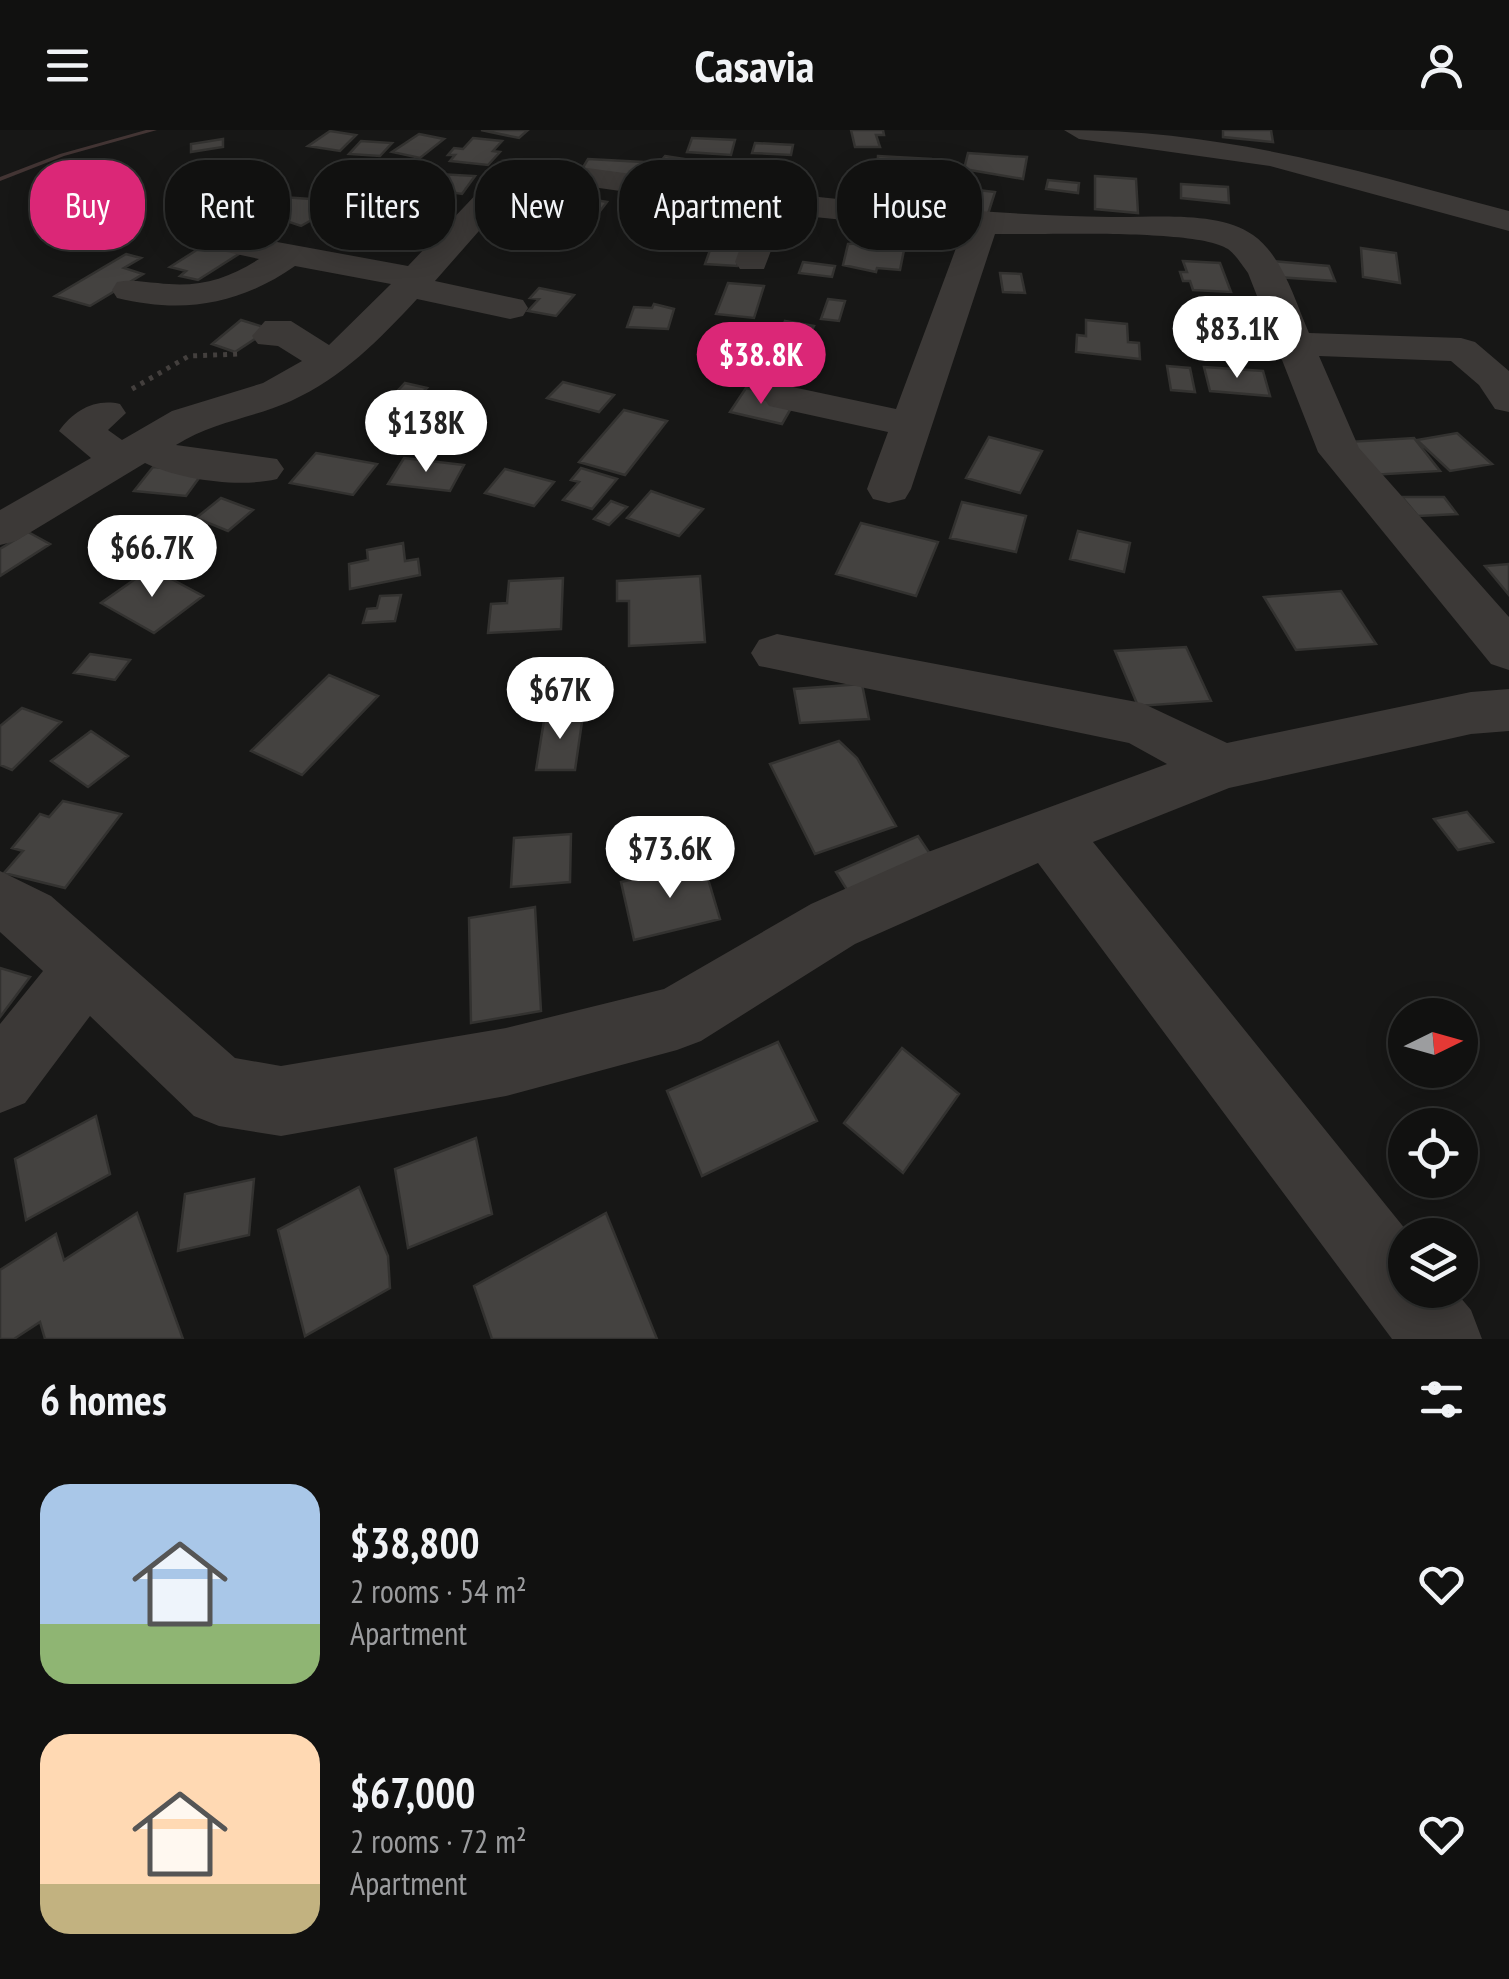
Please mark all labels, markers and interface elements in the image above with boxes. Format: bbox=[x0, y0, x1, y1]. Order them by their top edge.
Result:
text: Casavia bbox=[695, 36, 814, 94]
icon: menu bbox=[40, 38, 95, 93]
icon: person bbox=[1414, 38, 1469, 93]
chip: Buy bbox=[30, 160, 145, 250]
chip: Rent bbox=[165, 160, 290, 250]
chip: Filters bbox=[310, 160, 455, 250]
chip: New bbox=[475, 160, 599, 250]
chip: Apartment bbox=[619, 160, 817, 250]
chip: House bbox=[837, 160, 982, 250]
pin: $83.1K bbox=[1156, 296, 1318, 381]
text: $83.1K bbox=[1195, 307, 1279, 349]
pin: $38.8K bbox=[680, 322, 842, 407]
text: $38.8K bbox=[719, 333, 803, 375]
pin: $138K bbox=[356, 390, 496, 475]
text: $138K bbox=[387, 401, 465, 443]
pin: $66.7K bbox=[71, 515, 233, 600]
text: $66.7K bbox=[110, 526, 194, 568]
pin: $67K bbox=[501, 657, 619, 742]
text: $67K bbox=[529, 668, 591, 710]
pin: $73.6K bbox=[589, 816, 751, 901]
text: $73.6K bbox=[628, 827, 712, 869]
north arrow bbox=[1388, 998, 1478, 1088]
map controls bbox=[1388, 998, 1478, 1308]
button: locate bbox=[1388, 1108, 1478, 1198]
button: layers bbox=[1388, 1218, 1478, 1308]
text: 6 homes bbox=[40, 1372, 167, 1427]
icon: filters bbox=[1414, 1372, 1469, 1427]
text: $38,800 bbox=[350, 1515, 480, 1570]
icon: home bbox=[120, 1524, 240, 1644]
icon: heart bbox=[1414, 1557, 1469, 1612]
text: 2 rooms · 54 m² bbox=[350, 1570, 527, 1612]
text: Apartment bbox=[350, 1612, 467, 1654]
text: $67,000 bbox=[350, 1765, 475, 1820]
icon: home bbox=[120, 1774, 240, 1894]
icon: heart bbox=[1414, 1807, 1469, 1862]
text: 2 rooms · 72 m² bbox=[350, 1820, 527, 1862]
text: Apartment bbox=[350, 1862, 467, 1904]

